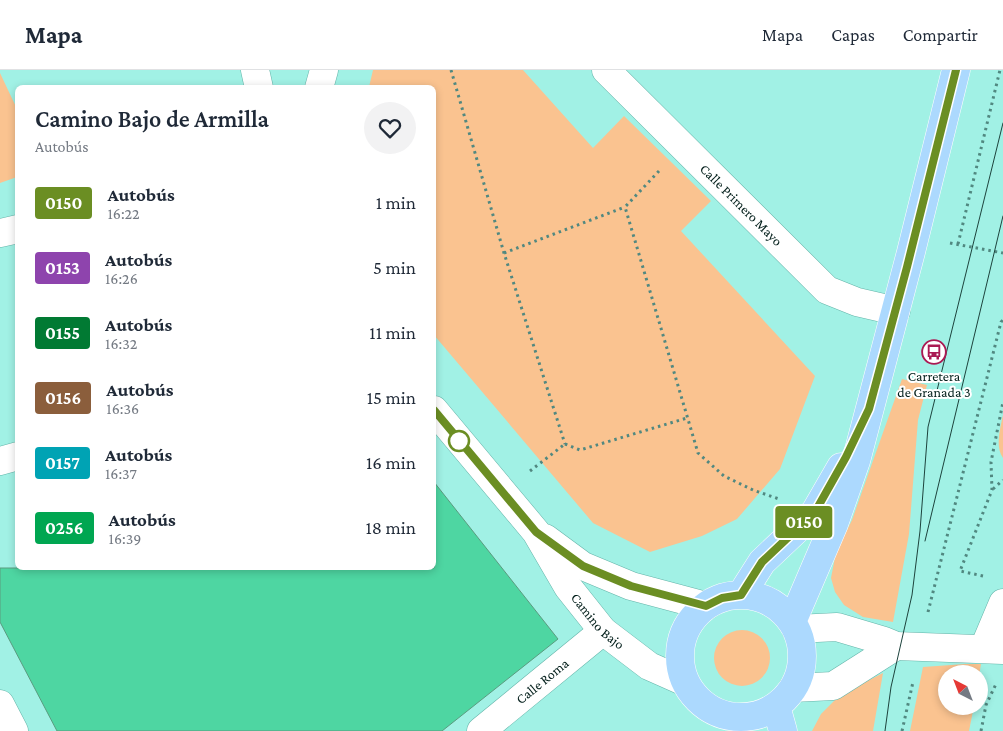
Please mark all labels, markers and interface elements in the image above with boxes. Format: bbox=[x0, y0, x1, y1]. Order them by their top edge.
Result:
text: Mapa bbox=[25, 21, 83, 48]
text: Mapa bbox=[762, 25, 803, 45]
text: Capas bbox=[831, 25, 875, 45]
text: Compartir bbox=[903, 25, 978, 45]
button: heart bbox=[364, 102, 416, 154]
text: Camino Bajo de Armilla bbox=[35, 105, 269, 132]
text: Autobús bbox=[35, 138, 89, 155]
street label: Calle Primero Mayo bbox=[697, 160, 786, 249]
text: Autobús bbox=[107, 184, 175, 205]
text: 1 min bbox=[376, 192, 416, 213]
text: 0150 bbox=[45, 193, 82, 213]
text: 16:22 bbox=[107, 205, 140, 222]
text: Autobús bbox=[105, 249, 172, 270]
text: 5 min bbox=[373, 257, 416, 278]
text: 0153 bbox=[45, 258, 80, 278]
text: 16:26 bbox=[105, 270, 138, 287]
text: Autobús bbox=[105, 314, 172, 335]
text: 11 min bbox=[369, 322, 416, 343]
text: 0155 bbox=[45, 323, 80, 343]
text: 16:32 bbox=[105, 335, 137, 352]
bus stop icon: Carretera de Granada 3 bbox=[921, 339, 947, 365]
place label: Carretera de Granada 3 bbox=[897, 368, 971, 400]
text: Autobús bbox=[106, 379, 174, 400]
text: 15 min bbox=[367, 387, 416, 408]
text: 0156 bbox=[45, 388, 81, 408]
text: 16:36 bbox=[106, 400, 139, 417]
unlabelled marker bbox=[448, 430, 470, 452]
text: Autobús bbox=[105, 444, 172, 465]
text: 16 min bbox=[366, 452, 416, 473]
text: 0157 bbox=[45, 453, 80, 473]
text: 16:37 bbox=[105, 465, 137, 482]
line badge: 0150 bbox=[769, 506, 839, 538]
text: Autobús bbox=[109, 509, 176, 530]
text: 0150 bbox=[785, 512, 823, 532]
text: 18 min bbox=[365, 517, 416, 538]
text: 0256 bbox=[45, 518, 84, 538]
text: 16:39 bbox=[109, 530, 141, 547]
street label: Camino Bajo bbox=[568, 590, 628, 652]
street label: Calle Roma bbox=[513, 654, 572, 707]
north arrow bbox=[938, 665, 988, 715]
map controls bbox=[938, 665, 988, 715]

